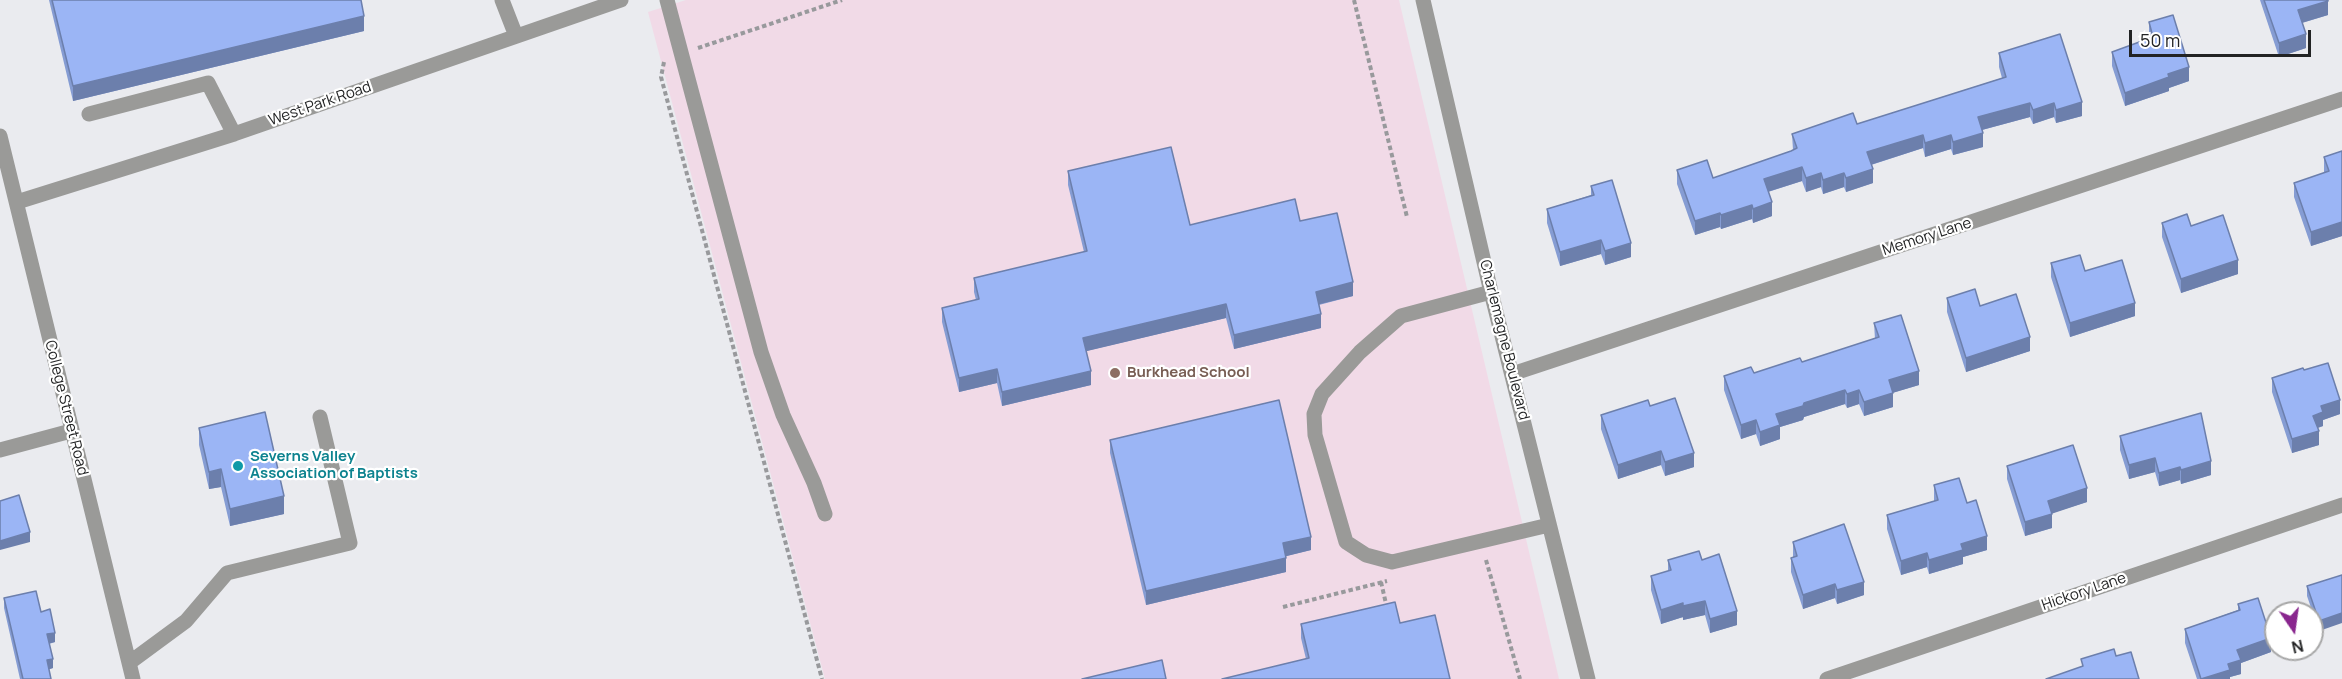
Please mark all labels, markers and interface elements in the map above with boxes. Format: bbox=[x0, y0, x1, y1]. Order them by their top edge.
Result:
scale bar bbox=[2132, 18, 2314, 56]
text: 50 m bbox=[2140, 28, 2180, 52]
street label: West Park Road bbox=[266, 78, 374, 130]
street label: Memory Lane bbox=[1880, 214, 1974, 260]
street label: Charlemagne Boulevard bbox=[1475, 258, 1533, 422]
street label: College Street Road bbox=[40, 339, 92, 477]
place label: Burkhead School bbox=[1127, 364, 1250, 382]
marker: Burkhead School bbox=[1108, 366, 1122, 380]
place label: Severns Valley Association of Baptists bbox=[250, 448, 418, 483]
marker: Severns Valley Association of Baptists bbox=[231, 459, 245, 473]
street label: Hickory Lane bbox=[2039, 569, 2129, 615]
north arrow bbox=[2264, 601, 2324, 661]
text: N bbox=[2290, 635, 2306, 659]

